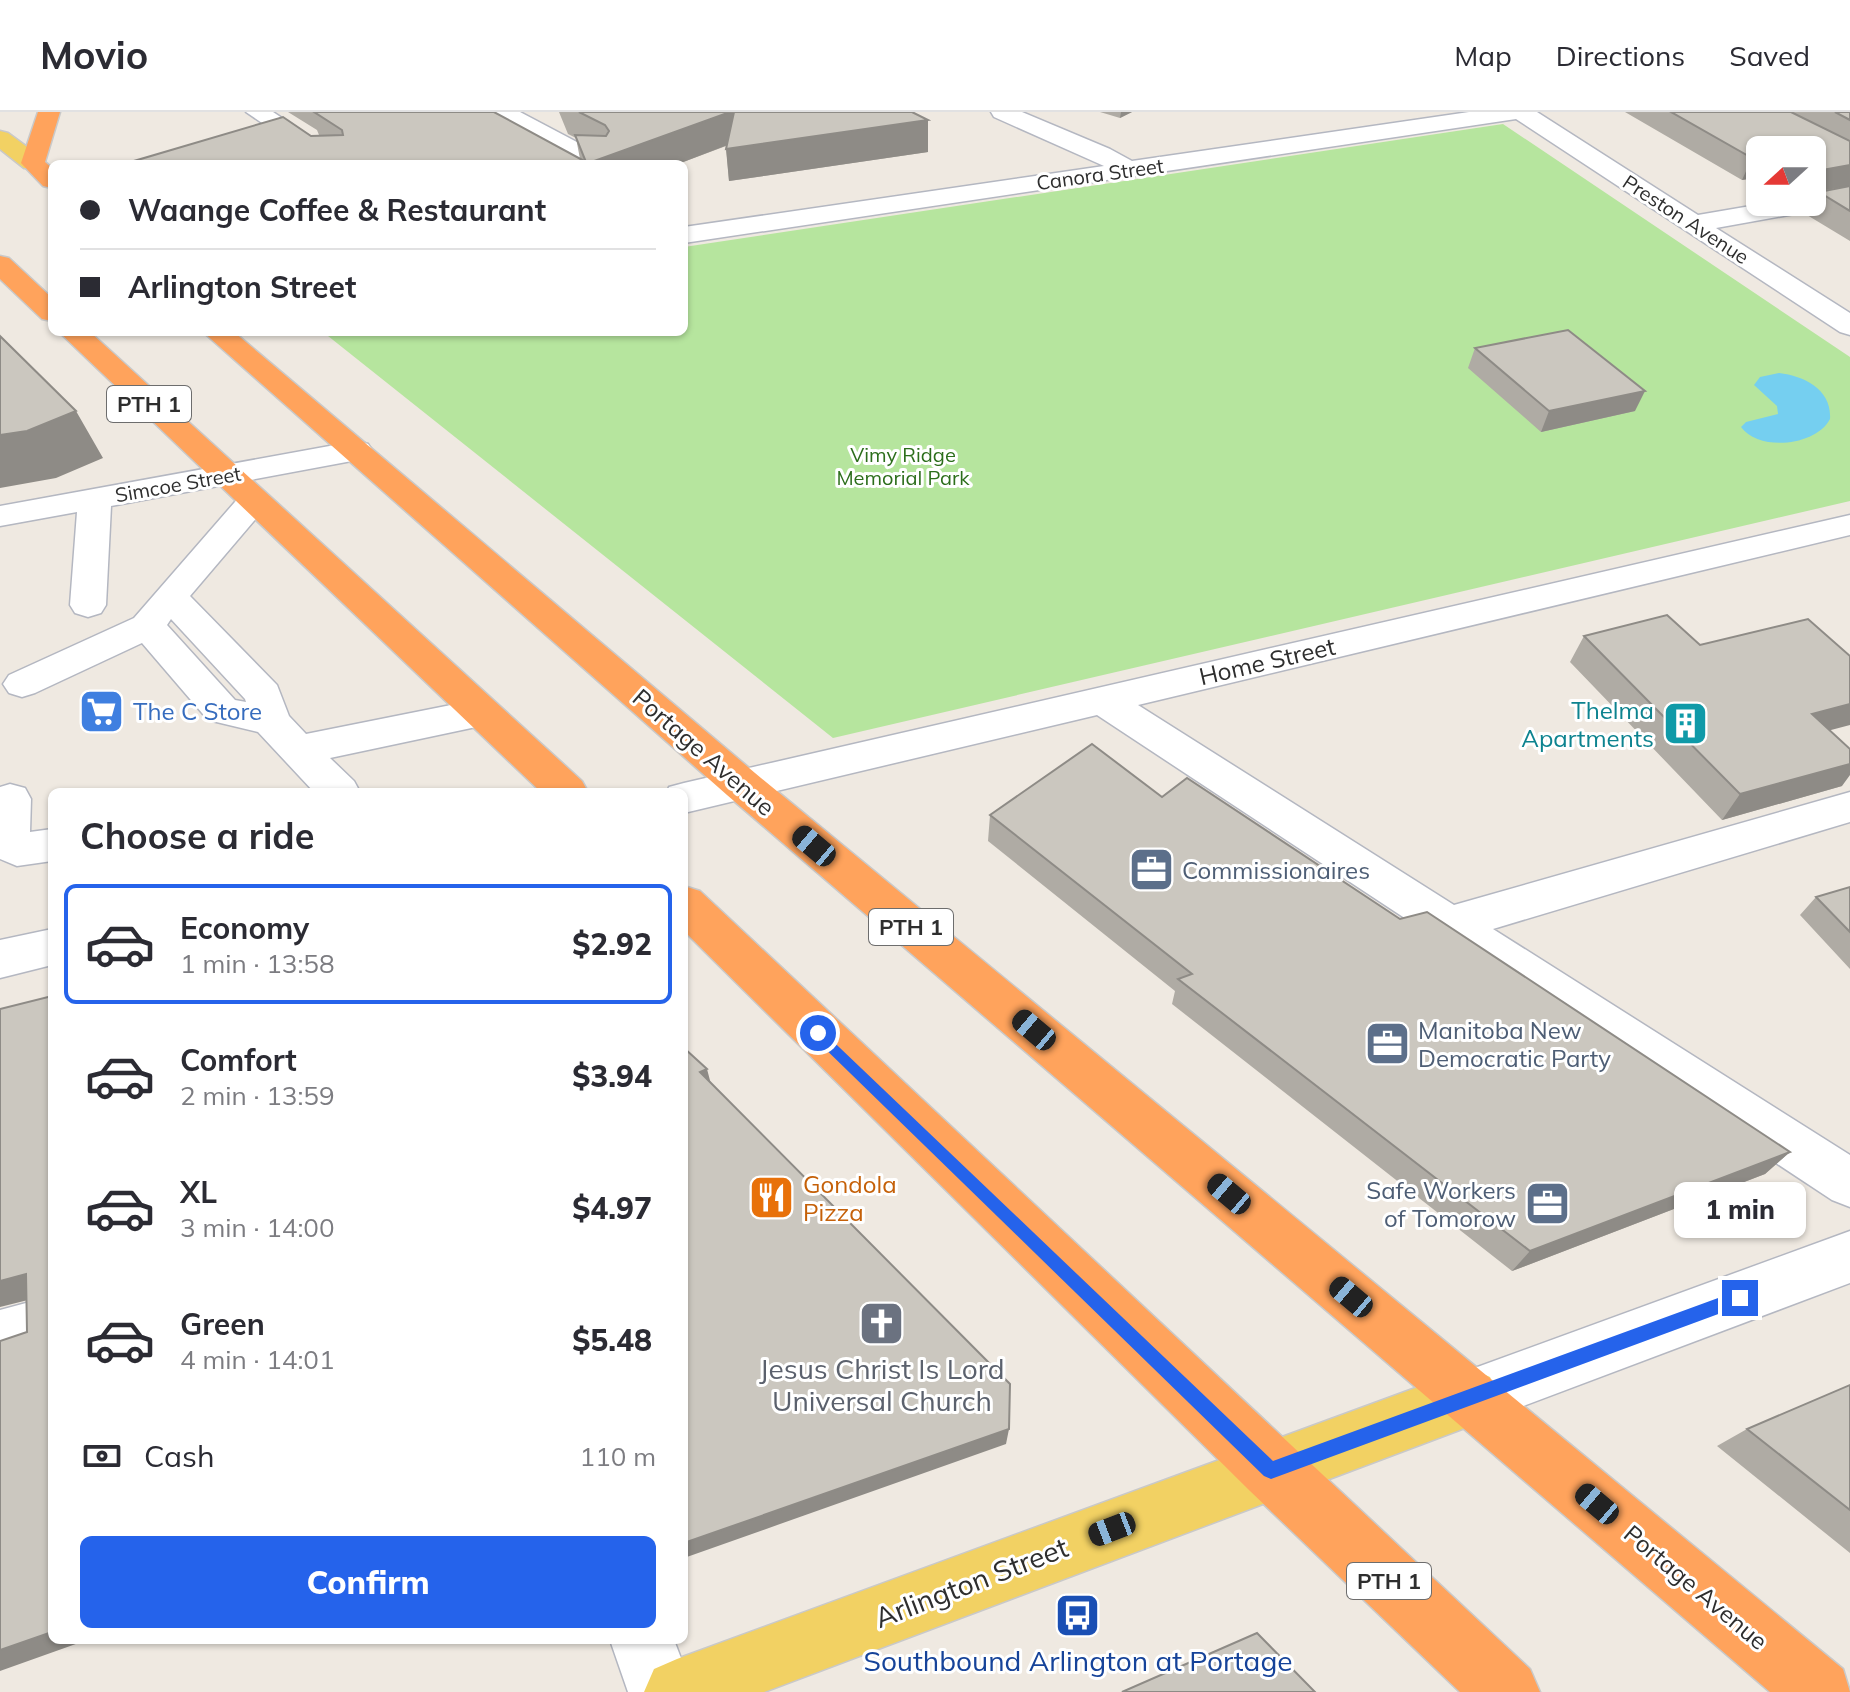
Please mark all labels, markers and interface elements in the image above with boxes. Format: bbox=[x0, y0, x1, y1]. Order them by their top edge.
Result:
text: Movio bbox=[40, 31, 148, 79]
text: Map bbox=[1454, 38, 1512, 73]
text: Directions bbox=[1556, 38, 1685, 73]
text: Saved bbox=[1729, 38, 1810, 73]
north arrow bbox=[1746, 136, 1826, 216]
map controls bbox=[1746, 136, 1826, 216]
street label: Canora Street bbox=[1035, 153, 1165, 195]
street label: Preston Avenue bbox=[1618, 169, 1754, 269]
text: Waange Coffee & Restaurant bbox=[128, 191, 546, 229]
text: Arlington Street bbox=[128, 268, 356, 306]
road number: PTH 1 bbox=[107, 386, 191, 422]
park label: Vimy Ridge Memorial Park bbox=[836, 442, 970, 490]
street label: Simcoe Street bbox=[113, 461, 243, 507]
street label: Home Street bbox=[1196, 631, 1338, 691]
street label: Portage Avenue bbox=[627, 682, 781, 822]
supermarket icon: The C Store bbox=[78, 687, 126, 735]
place label: Thelma Apartments bbox=[1521, 695, 1654, 753]
place label: The C Store bbox=[133, 696, 262, 726]
building icon: Thelma Apartments bbox=[1661, 700, 1709, 748]
text: Choose a ride bbox=[80, 813, 314, 858]
car bbox=[788, 821, 840, 871]
office icon: Commissionaires bbox=[1127, 846, 1175, 894]
place label: Commissionaires bbox=[1182, 855, 1370, 885]
icon: car bbox=[84, 908, 156, 980]
text: Economy bbox=[180, 909, 309, 947]
road number: PTH 1 bbox=[869, 909, 953, 945]
text: $2.92 bbox=[572, 925, 652, 963]
text: 1 min · 13:58 bbox=[180, 947, 335, 980]
car bbox=[1008, 1005, 1060, 1055]
route start bbox=[800, 1015, 836, 1051]
place label: Manitoba New Democratic Party bbox=[1418, 1015, 1611, 1073]
office icon: Manitoba New Democratic Party bbox=[1363, 1020, 1411, 1068]
icon: car bbox=[84, 1040, 156, 1112]
text: Comfort bbox=[180, 1041, 297, 1079]
text: $3.94 bbox=[572, 1057, 652, 1095]
text: 2 min · 13:59 bbox=[180, 1079, 335, 1112]
place label: Gondola Pizza bbox=[803, 1169, 897, 1227]
car bbox=[1203, 1169, 1255, 1219]
icon: car bbox=[84, 1172, 156, 1244]
text: XL bbox=[180, 1173, 217, 1211]
restaurant icon: Gondola Pizza bbox=[748, 1174, 796, 1222]
place label: Safe Workers of Tomorow bbox=[1366, 1175, 1516, 1233]
office icon: Safe Workers of Tomorow bbox=[1523, 1180, 1571, 1228]
callout: 1 min bbox=[1674, 1182, 1806, 1238]
text: $4.97 bbox=[572, 1189, 652, 1227]
text: 1 min bbox=[1705, 1193, 1775, 1226]
text: 3 min · 14:00 bbox=[180, 1211, 335, 1244]
car bbox=[1325, 1272, 1377, 1322]
route end bbox=[1722, 1280, 1758, 1316]
church icon: Jesus Christ Is Lord Universal Church bbox=[858, 1300, 906, 1348]
icon: car bbox=[84, 1304, 156, 1376]
text: Green bbox=[180, 1305, 265, 1343]
text: $5.48 bbox=[572, 1321, 652, 1359]
text: 4 min · 14:01 bbox=[180, 1343, 335, 1376]
place label: Jesus Christ Is Lord Universal Church bbox=[759, 1351, 1005, 1418]
icon: cash bbox=[80, 1434, 124, 1478]
text: Cash bbox=[144, 1437, 215, 1475]
text: 110 m bbox=[580, 1440, 656, 1473]
car bbox=[1571, 1479, 1623, 1529]
car bbox=[1085, 1509, 1139, 1549]
street label: Portage Avenue bbox=[1618, 1518, 1774, 1656]
street label: Arlington Street bbox=[869, 1529, 1073, 1635]
button: Confirm bbox=[80, 1536, 656, 1628]
road number: PTH 1 bbox=[1347, 1563, 1431, 1599]
bus stop icon: Southbound Arlington at Portage bbox=[1054, 1591, 1102, 1639]
place label: Southbound Arlington at Portage bbox=[863, 1643, 1293, 1678]

